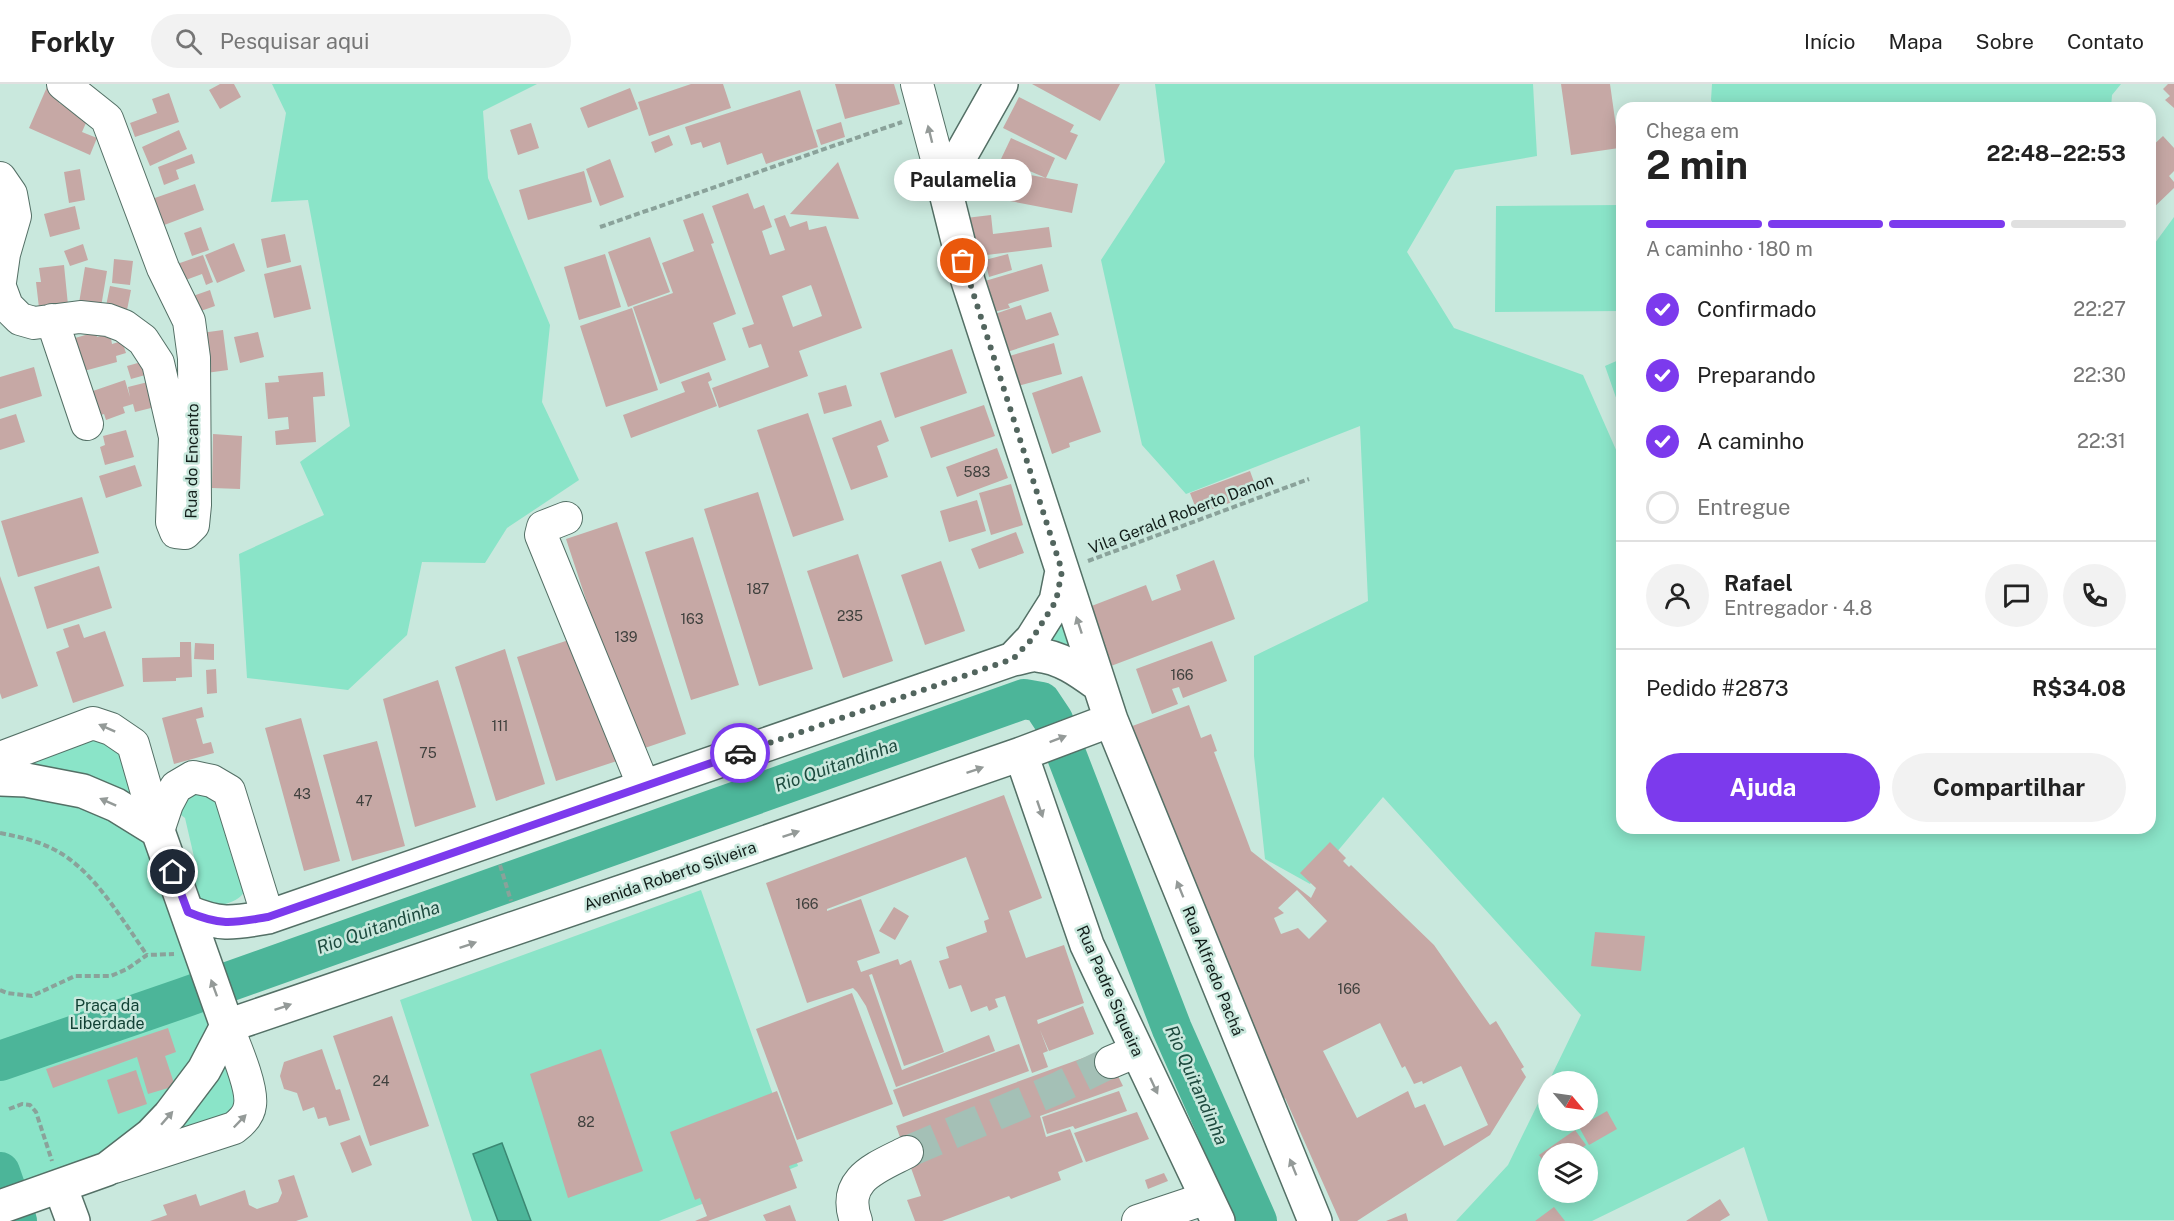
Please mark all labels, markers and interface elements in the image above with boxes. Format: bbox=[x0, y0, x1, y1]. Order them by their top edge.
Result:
search box bbox=[151, 14, 571, 68]
text: Forkly bbox=[30, 25, 115, 58]
icon: search bbox=[172, 25, 205, 58]
text: Pesquisar aqui bbox=[220, 28, 369, 54]
text: Início bbox=[1804, 29, 1855, 54]
text: Mapa bbox=[1888, 29, 1943, 54]
text: Sobre bbox=[1976, 29, 2034, 54]
text: Contato bbox=[2067, 29, 2144, 54]
text: Chega em bbox=[1646, 119, 1739, 143]
one-way arrow bbox=[925, 125, 935, 143]
text: 22:48–22:53 bbox=[1987, 140, 2126, 166]
text: 2 min bbox=[1646, 142, 1748, 188]
callout: Paulamelia bbox=[894, 159, 1032, 201]
text: Paulamelia bbox=[910, 168, 1016, 192]
pin bbox=[937, 235, 988, 286]
text: A caminho · 180 m bbox=[1646, 237, 1813, 261]
icon: bag bbox=[946, 244, 979, 277]
icon: check bbox=[1646, 293, 1679, 326]
text: Confirmado bbox=[1697, 296, 1816, 322]
text: 22:27 bbox=[2073, 297, 2126, 321]
icon: check bbox=[1646, 359, 1679, 392]
text: Preparando bbox=[1697, 362, 1816, 388]
text: 22:30 bbox=[2073, 363, 2126, 387]
street label: Rua do Encanto bbox=[181, 403, 203, 519]
icon: check bbox=[1646, 425, 1679, 458]
text: A caminho bbox=[1697, 428, 1804, 454]
text: 22:31 bbox=[2077, 429, 2126, 453]
house number: 583 bbox=[964, 464, 991, 480]
street label: Vila Gerald Roberto Danon bbox=[1086, 470, 1276, 558]
text: Entregue bbox=[1697, 494, 1791, 520]
button: person bbox=[1646, 564, 1709, 627]
button: chat bbox=[1985, 564, 2048, 627]
button: phone bbox=[2063, 564, 2126, 627]
text: Rafael bbox=[1724, 570, 1793, 596]
house number: 187 bbox=[747, 581, 769, 597]
text: Entregador · 4.8 bbox=[1724, 596, 1872, 620]
house number: 235 bbox=[837, 608, 863, 624]
house number: 163 bbox=[680, 611, 704, 627]
one-way arrow bbox=[1074, 616, 1083, 634]
house number: 139 bbox=[614, 629, 638, 645]
house number: 166 bbox=[1170, 667, 1194, 683]
text: Pedido #2873 bbox=[1646, 675, 1789, 701]
text: R$34.08 bbox=[2032, 675, 2126, 701]
house number: 111 bbox=[491, 718, 509, 734]
courier bbox=[710, 723, 770, 783]
one-way arrow bbox=[98, 724, 115, 733]
water label: Rio Quitandinha bbox=[772, 734, 900, 796]
one-way arrow bbox=[1049, 734, 1067, 743]
icon: car bbox=[724, 737, 757, 770]
house number: 75 bbox=[419, 745, 437, 761]
button: Ajuda bbox=[1646, 753, 1880, 822]
button: Compartilhar bbox=[1892, 753, 2126, 822]
one-way arrow bbox=[966, 764, 984, 774]
house number: 43 bbox=[293, 786, 311, 802]
house number: 47 bbox=[355, 793, 373, 809]
one-way arrow bbox=[99, 797, 117, 806]
one-way arrow bbox=[1035, 800, 1045, 818]
one-way arrow bbox=[782, 828, 800, 838]
street label: Avenida Roberto Silveira bbox=[581, 838, 759, 914]
pin bbox=[147, 846, 198, 897]
icon: home bbox=[156, 855, 189, 888]
one-way arrow bbox=[1175, 880, 1184, 898]
water label: Rio Quitandinha bbox=[314, 896, 442, 958]
house number: 166 bbox=[795, 896, 819, 912]
street label: Rua Alfredo Pachá bbox=[1178, 903, 1248, 1039]
street label: Rua Padre Siqueira bbox=[1073, 922, 1147, 1060]
one-way arrow bbox=[459, 940, 477, 949]
one-way arrow bbox=[208, 979, 218, 997]
house number: 166 bbox=[1337, 981, 1361, 997]
park label: Praça da Liberdade bbox=[69, 996, 145, 1033]
one-way arrow bbox=[274, 1002, 292, 1011]
water label: Rio Quitandinha bbox=[1161, 1022, 1233, 1148]
north arrow bbox=[1538, 1071, 1598, 1131]
map controls bbox=[1538, 1071, 1598, 1203]
house number: 24 bbox=[372, 1073, 390, 1089]
one-way arrow bbox=[1149, 1078, 1158, 1095]
one-way arrow bbox=[160, 1111, 173, 1126]
one-way arrow bbox=[233, 1114, 247, 1128]
house number: 82 bbox=[577, 1114, 595, 1130]
button: layers bbox=[1538, 1143, 1598, 1203]
one-way arrow bbox=[1288, 1158, 1297, 1176]

